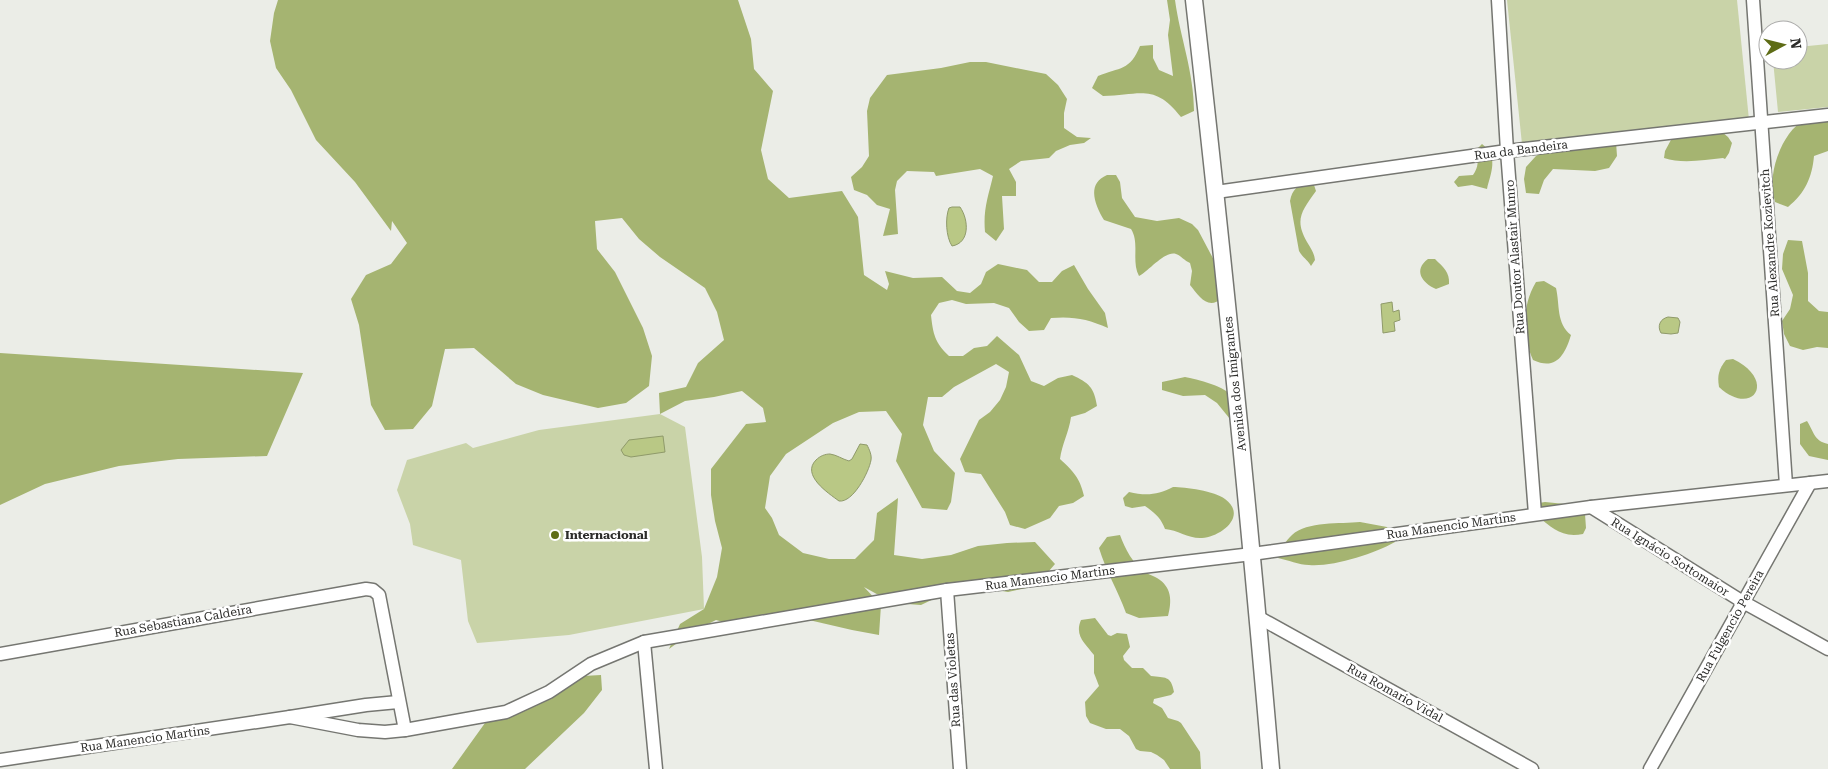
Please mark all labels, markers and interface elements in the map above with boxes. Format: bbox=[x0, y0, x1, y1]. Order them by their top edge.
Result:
north arrow bbox=[1758, 20, 1808, 70]
text: N bbox=[1787, 37, 1805, 50]
street label: Rua da Bandeira bbox=[1473, 137, 1569, 163]
street label: Rua Alexandre Kozievitch bbox=[1758, 168, 1782, 318]
street label: Rua Doutor Alastair Munro bbox=[1503, 179, 1527, 335]
street label: Avenida dos Imigrantes bbox=[1221, 315, 1249, 452]
street label: Rua Manencio Martins bbox=[1385, 510, 1517, 542]
street label: Rua Ignácio Sottomaior bbox=[1608, 515, 1732, 599]
place label: Internacional bbox=[565, 528, 648, 542]
marker: Internacional bbox=[549, 529, 561, 541]
street label: Rua Manencio Martins bbox=[984, 563, 1116, 593]
street label: Rua Fulgencio Pereira bbox=[1693, 567, 1767, 684]
street label: Rua Sebastiana Caldeira bbox=[113, 602, 253, 640]
street label: Rua das Violetas bbox=[943, 632, 963, 728]
street label: Rua Romario Vidal bbox=[1345, 661, 1446, 725]
street label: Rua Manencio Martins bbox=[79, 723, 211, 755]

